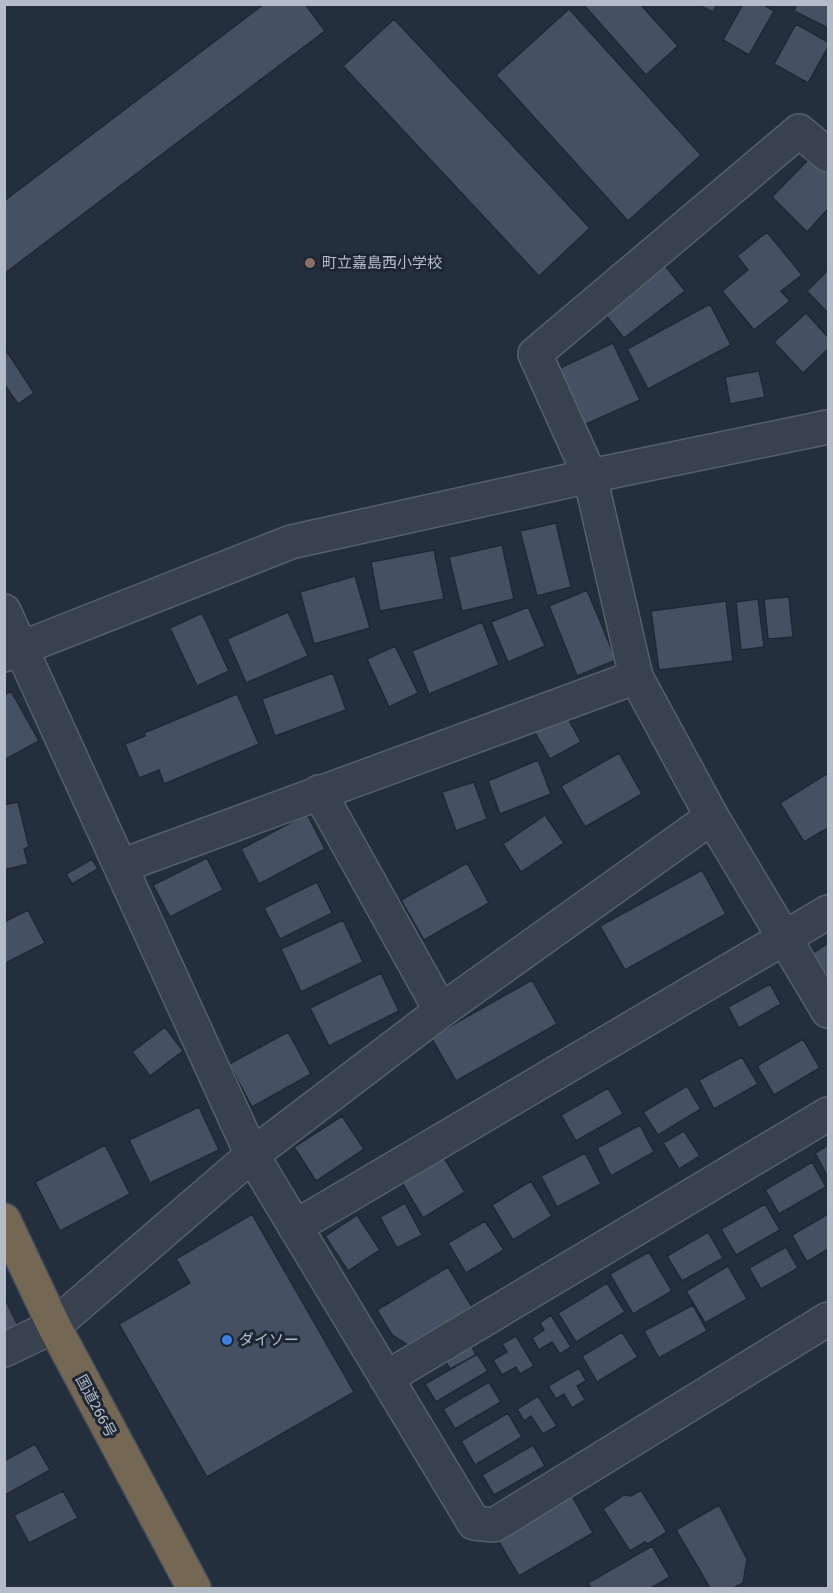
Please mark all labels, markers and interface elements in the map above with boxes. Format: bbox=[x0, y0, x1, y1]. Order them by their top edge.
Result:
place label: 町立嘉島西小学校 bbox=[322, 254, 442, 272]
marker: 町立嘉島西小学校 bbox=[303, 256, 317, 270]
place label: ダイソー bbox=[239, 1331, 299, 1349]
marker: ダイソー bbox=[220, 1333, 234, 1347]
street label: 国道266号 bbox=[72, 1372, 120, 1440]

